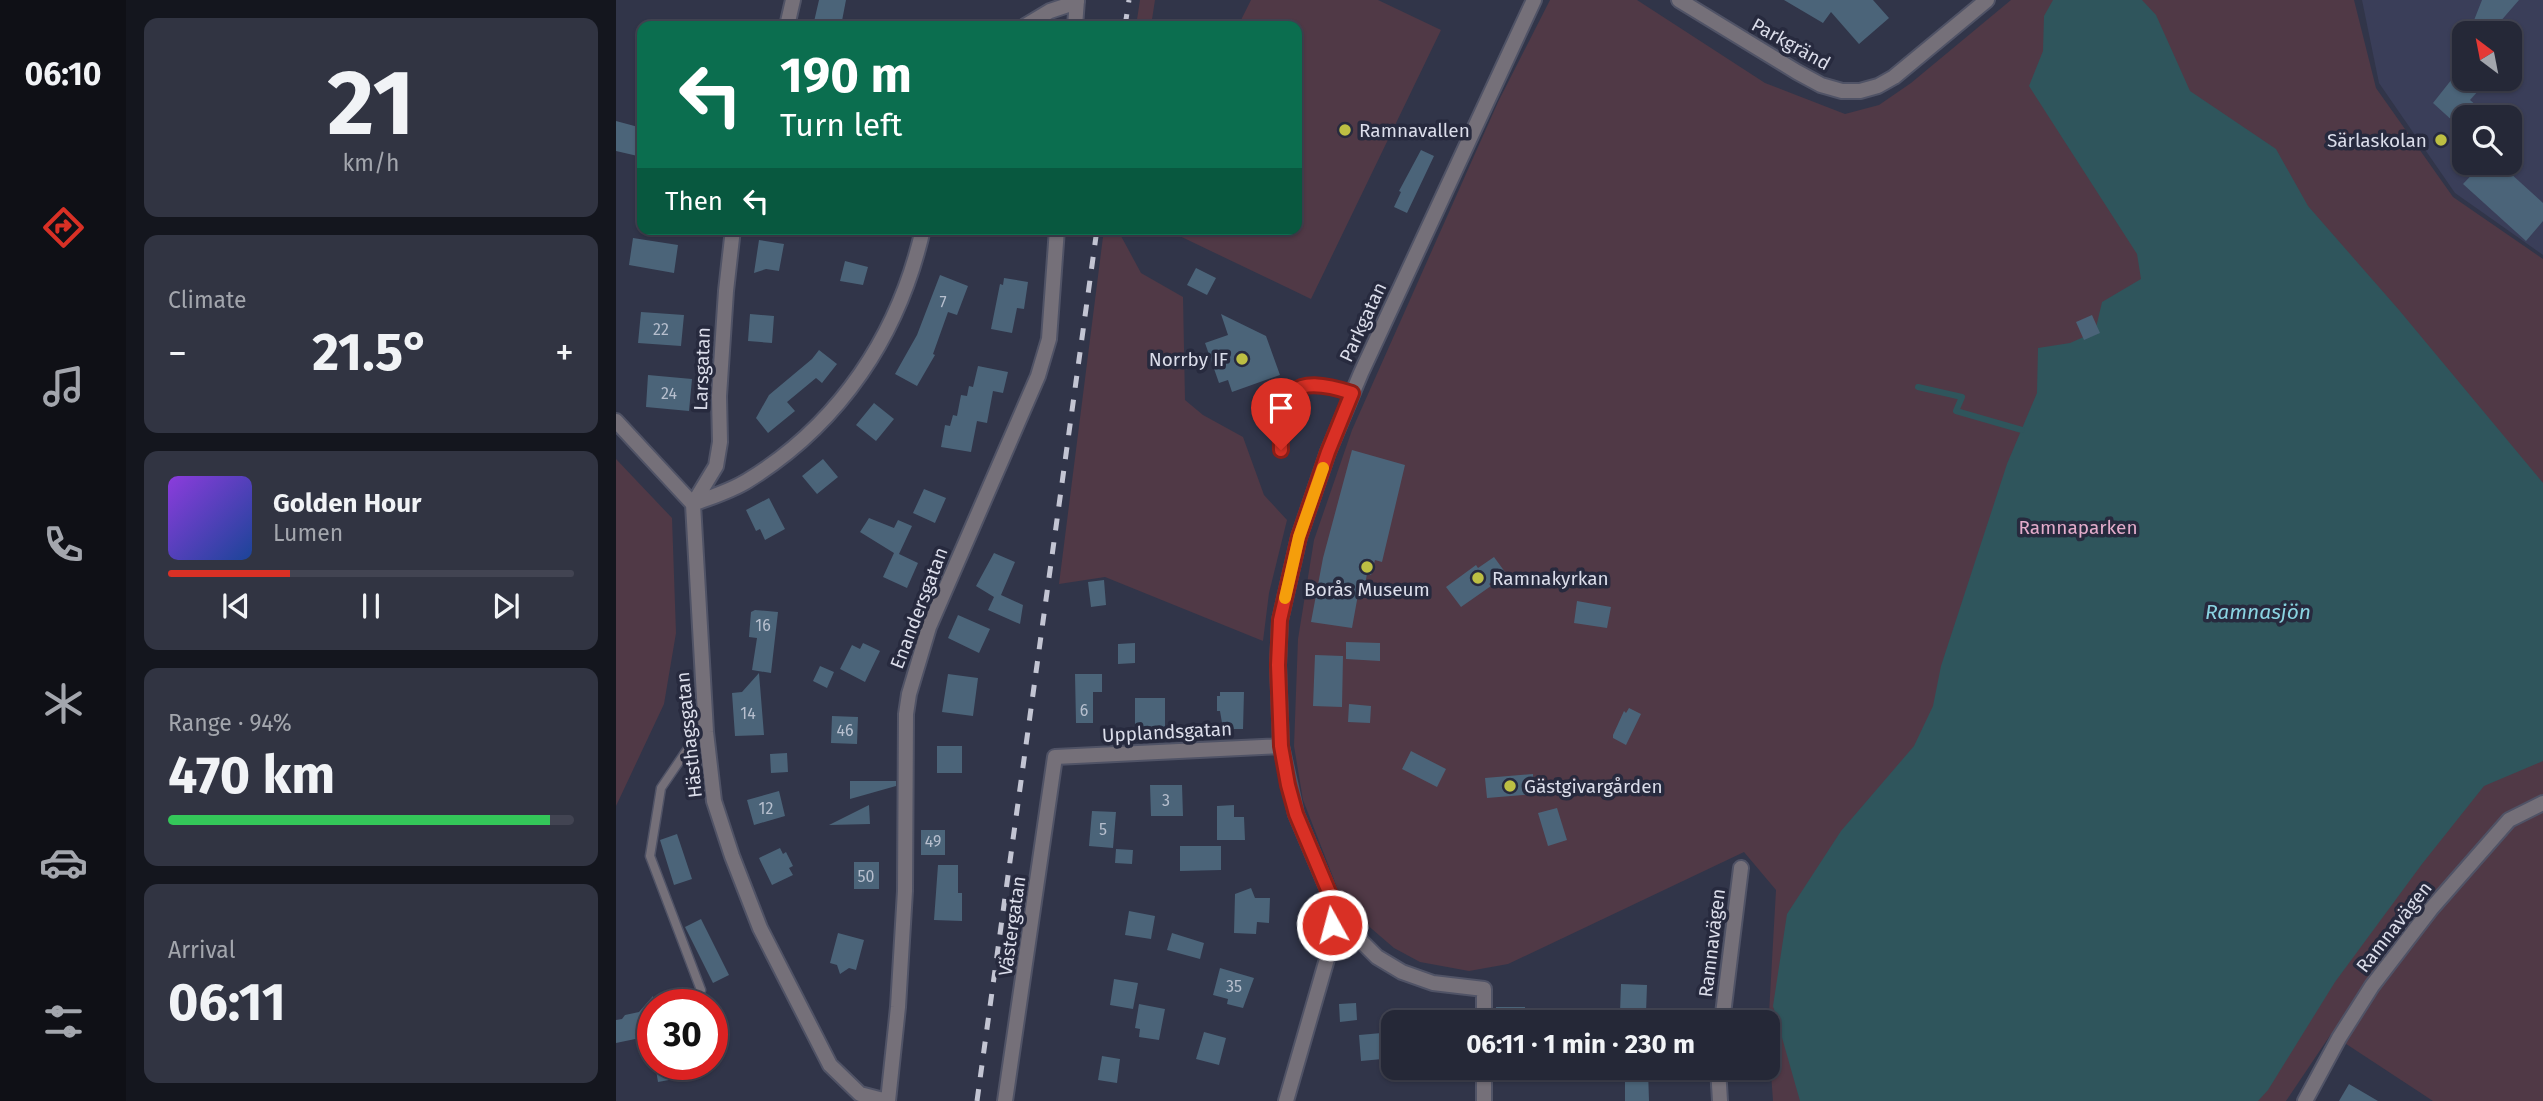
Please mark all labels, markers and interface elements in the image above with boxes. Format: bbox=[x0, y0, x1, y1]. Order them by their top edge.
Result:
street label: Parkgränd bbox=[1748, 13, 1834, 75]
north arrow bbox=[2452, 21, 2522, 91]
map controls bbox=[2452, 21, 2522, 175]
text: 190 m bbox=[780, 46, 912, 105]
text: 21 bbox=[327, 49, 415, 158]
icon: left bbox=[665, 49, 756, 140]
text: 06:10 bbox=[25, 55, 101, 93]
button: search bbox=[2452, 105, 2522, 175]
text: Turn left bbox=[780, 106, 902, 144]
place label: Ramnavallen bbox=[1359, 119, 1470, 142]
marker: Ramnavallen bbox=[1337, 122, 1353, 138]
place label: Särlaskolan bbox=[2327, 129, 2427, 152]
marker: Särlaskolan bbox=[2433, 132, 2449, 148]
text: km/h bbox=[343, 149, 399, 177]
icon: left bbox=[737, 182, 775, 220]
text: Then bbox=[665, 186, 723, 217]
icon: directions bbox=[39, 203, 88, 252]
street label: Parkgatan bbox=[1335, 278, 1391, 366]
text: Climate bbox=[168, 286, 247, 314]
house number: 7 bbox=[939, 293, 947, 312]
house number: 22 bbox=[653, 320, 669, 339]
text: 21.5° bbox=[312, 321, 430, 384]
street label: Larsgatan bbox=[689, 327, 715, 411]
text: − bbox=[168, 330, 187, 376]
text: + bbox=[555, 330, 574, 376]
place label: Norrby IF bbox=[1149, 348, 1228, 371]
marker: Norrby IF bbox=[1234, 351, 1250, 367]
icon: music bbox=[39, 362, 88, 411]
pin bbox=[1251, 378, 1311, 450]
house number: 24 bbox=[661, 384, 677, 403]
icon: arrive bbox=[1262, 389, 1300, 427]
text: Golden Hour bbox=[273, 488, 421, 519]
park label: Ramnaparken bbox=[2018, 516, 2138, 539]
text: Lumen bbox=[273, 519, 343, 547]
icon: phone bbox=[39, 520, 88, 569]
street label: Enandersgatan bbox=[885, 544, 953, 672]
marker: Borås Museum bbox=[1359, 559, 1375, 575]
place label: Ramnakyrkan bbox=[1492, 567, 1609, 590]
marker: Ramnakyrkan bbox=[1470, 570, 1486, 586]
place label: Borås Museum bbox=[1304, 578, 1430, 601]
icon: previous bbox=[217, 587, 255, 625]
icon: pause bbox=[352, 587, 390, 625]
icon: next bbox=[487, 587, 525, 625]
water label: Ramnasjön bbox=[2205, 599, 2311, 625]
house number: 16 bbox=[755, 616, 771, 635]
street label: Hästhagsgatan bbox=[671, 671, 707, 799]
icon: climate bbox=[39, 679, 88, 728]
house number: 6 bbox=[1080, 701, 1088, 720]
house number: 14 bbox=[740, 704, 756, 723]
text: Range · 94% bbox=[168, 709, 292, 737]
street label: Upplandsgatan bbox=[1101, 717, 1233, 747]
house number: 46 bbox=[836, 721, 854, 740]
text: 470 km bbox=[168, 744, 335, 807]
place label: Gästgivargården bbox=[1524, 775, 1663, 798]
marker: Gästgivargården bbox=[1502, 778, 1518, 794]
house number: 3 bbox=[1162, 791, 1170, 810]
house number: 12 bbox=[759, 799, 773, 818]
house number: 5 bbox=[1099, 820, 1107, 839]
house number: 49 bbox=[925, 832, 941, 851]
icon: car bbox=[39, 838, 88, 887]
house number: 50 bbox=[858, 867, 875, 886]
street label: Västergatan bbox=[994, 874, 1030, 978]
street label: Ramnavägen bbox=[2351, 877, 2437, 977]
street label: Ramnavägen bbox=[1694, 887, 1730, 999]
position arrow bbox=[1295, 888, 1369, 962]
text: Arrival bbox=[168, 936, 235, 964]
text: 06:11 bbox=[168, 971, 286, 1034]
house number: 35 bbox=[1226, 977, 1242, 996]
speed limit sign: 30 bbox=[637, 989, 728, 1080]
icon: filters bbox=[39, 997, 88, 1046]
text: 06:11 · 1 min · 230 m bbox=[1466, 1029, 1695, 1060]

